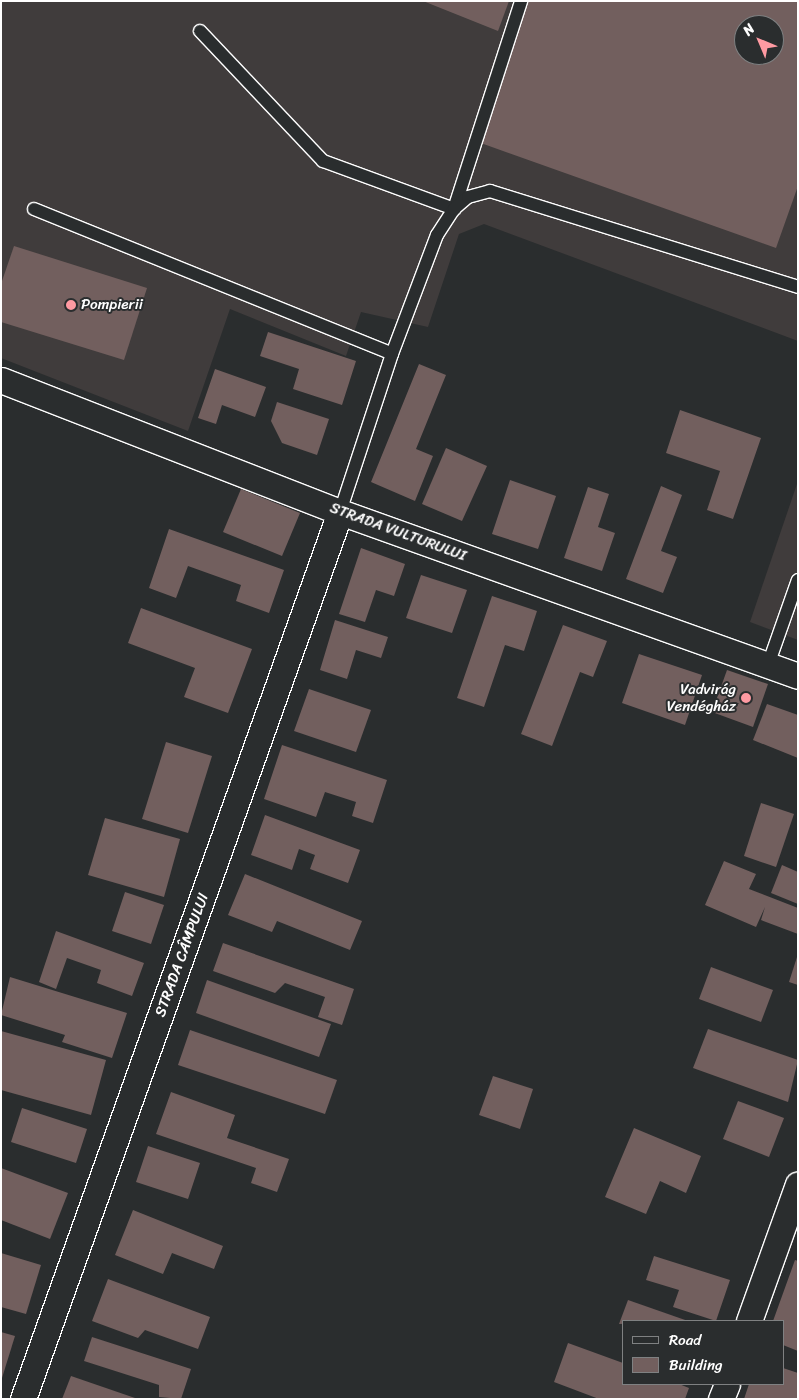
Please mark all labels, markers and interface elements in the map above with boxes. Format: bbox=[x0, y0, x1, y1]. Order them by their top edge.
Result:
north arrow bbox=[734, 15, 784, 65]
text: N bbox=[736, 17, 761, 42]
place label: Pompierii bbox=[81, 296, 143, 314]
marker: Pompierii bbox=[65, 299, 77, 311]
street label: STRADA VULTURULUI bbox=[328, 499, 468, 565]
place label: Vadvirág Vendégház bbox=[667, 680, 736, 715]
marker: Vadvirág Vendégház bbox=[740, 692, 752, 704]
street label: STRADA CÂMPULUI bbox=[151, 891, 213, 1019]
legend bbox=[622, 1320, 784, 1385]
text: Road bbox=[669, 1327, 701, 1353]
text: Building bbox=[669, 1352, 723, 1378]

